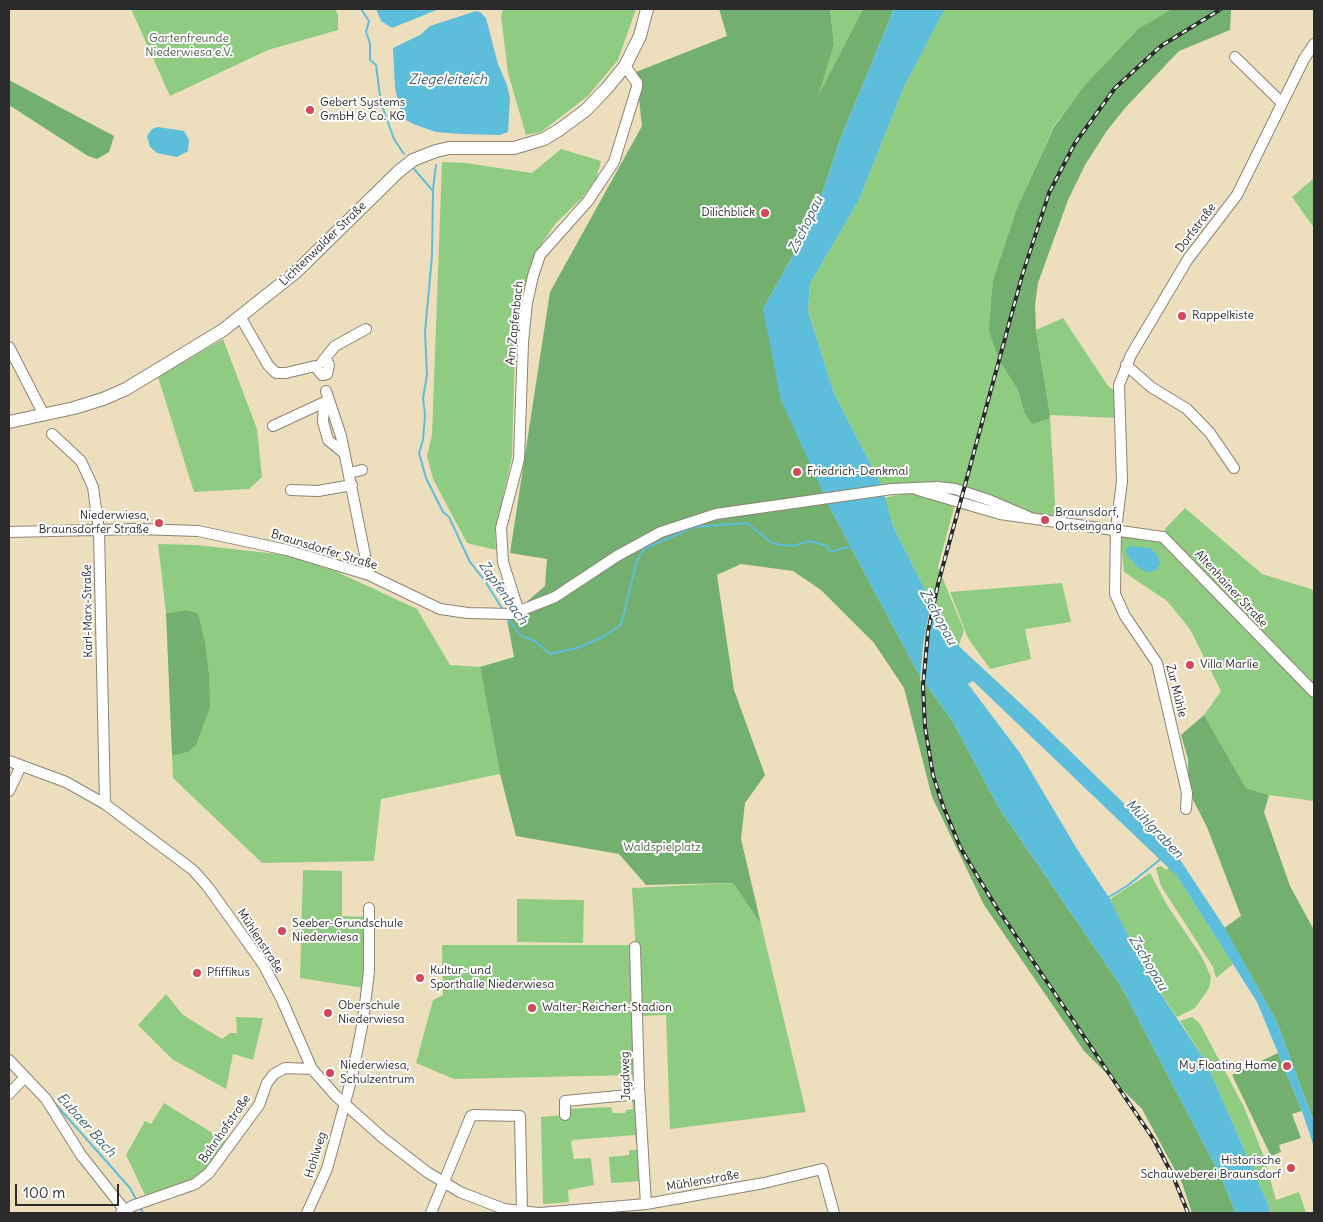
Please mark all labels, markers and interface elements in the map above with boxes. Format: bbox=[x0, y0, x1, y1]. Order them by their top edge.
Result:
park label: Gartenfreunde Niederwiesa e.V. bbox=[145, 32, 233, 60]
water label: Ziegeleiteich bbox=[409, 72, 487, 88]
place label: Gebert Systems GmbH & Co. KG bbox=[320, 96, 405, 124]
marker: Gebert Systems GmbH & Co. KG bbox=[304, 104, 316, 116]
water label: Zschopau bbox=[785, 194, 827, 256]
street label: Lichtenwalder Straße bbox=[277, 199, 369, 289]
street label: Dorfstraße bbox=[1173, 200, 1219, 256]
place label: Dilichblick bbox=[701, 206, 755, 220]
marker: Dilichblick bbox=[759, 207, 771, 219]
street label: Am Zapfenbach bbox=[503, 280, 527, 366]
place label: Rappelkiste bbox=[1192, 309, 1254, 323]
marker: Rappelkiste bbox=[1176, 310, 1188, 322]
place label: Friedrich-Denkmal bbox=[807, 465, 908, 479]
marker: Friedrich-Denkmal bbox=[791, 466, 803, 478]
place label: Braunsdorf, Ortseingang bbox=[1055, 506, 1122, 534]
place label: Niederwiesa, Braunsdorfer Straße bbox=[39, 509, 149, 537]
marker: Braunsdorf, Ortseingang bbox=[1039, 514, 1051, 526]
marker: Niederwiesa, Braunsdorfer Straße bbox=[153, 517, 165, 529]
street label: Braunsdorfer Straße bbox=[269, 527, 379, 573]
street label: Altenhainer Straße bbox=[1191, 547, 1271, 631]
water label: Zapfenbach bbox=[475, 558, 531, 628]
street label: Karl-Marx-Straße bbox=[80, 564, 96, 658]
water label: Zschopau bbox=[916, 586, 960, 648]
place label: Villa Marlie bbox=[1200, 658, 1259, 672]
marker: Villa Marlie bbox=[1184, 659, 1196, 671]
street label: Zur Mühle bbox=[1162, 663, 1190, 719]
water label: Mühlgraben bbox=[1122, 796, 1186, 862]
park label: Waldspielplatz bbox=[623, 841, 701, 855]
street label: Mühlenstraße bbox=[234, 906, 286, 976]
place label: Seeber-Grundschule Niederwiesa bbox=[292, 917, 403, 945]
marker: Seeber-Grundschule Niederwiesa bbox=[276, 925, 288, 937]
water label: Zschopau bbox=[1125, 932, 1171, 994]
place label: Kultur- und Sporthalle Niederwiesa bbox=[430, 964, 554, 992]
place label: Pfiffikus bbox=[207, 966, 250, 980]
marker: Pfiffikus bbox=[191, 967, 203, 979]
marker: Kultur- und Sporthalle Niederwiesa bbox=[414, 972, 426, 984]
place label: Oberschule Niederwiesa bbox=[338, 999, 405, 1027]
place label: Walter-Reichert-Stadion bbox=[542, 1001, 672, 1015]
marker: Walter-Reichert-Stadion bbox=[526, 1002, 538, 1014]
marker: Oberschule Niederwiesa bbox=[322, 1007, 334, 1019]
street label: Jagdweg bbox=[618, 1051, 634, 1101]
place label: Niederwiesa, Schulzentrum bbox=[340, 1059, 415, 1087]
place label: My Floating Home bbox=[1179, 1059, 1277, 1073]
marker: My Floating Home bbox=[1281, 1060, 1293, 1072]
marker: Niederwiesa, Schulzentrum bbox=[324, 1067, 336, 1079]
water label: Eubaer Bach bbox=[53, 1089, 119, 1161]
street label: Bahnhofstraße bbox=[196, 1092, 254, 1166]
street label: Hohlweg bbox=[302, 1130, 330, 1180]
place label: Historische Schauweberei Braunsdorf bbox=[1141, 1154, 1281, 1182]
marker: Historische Schauweberei Braunsdorf bbox=[1285, 1162, 1297, 1174]
street label: Mühlenstraße bbox=[665, 1168, 741, 1194]
scale bar bbox=[18, 1174, 121, 1206]
text: 100 m bbox=[23, 1183, 65, 1202]

